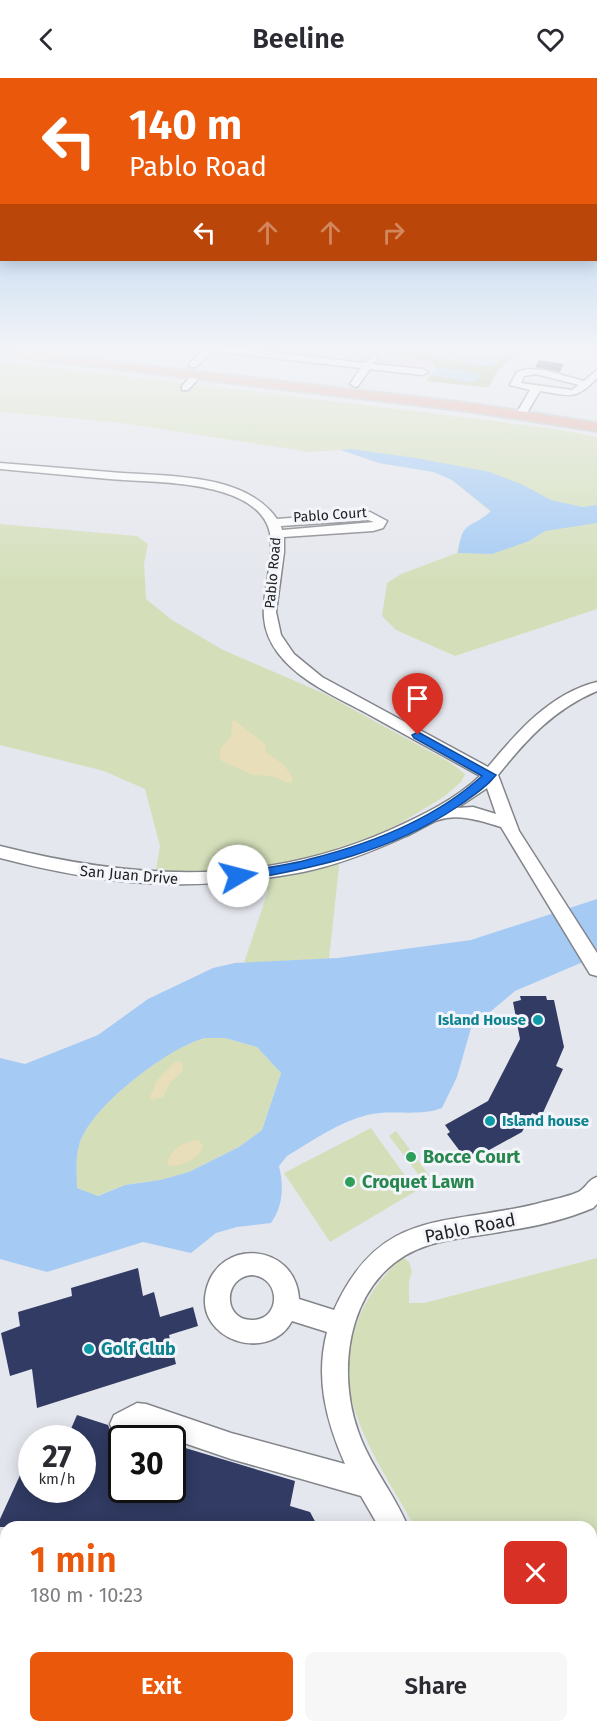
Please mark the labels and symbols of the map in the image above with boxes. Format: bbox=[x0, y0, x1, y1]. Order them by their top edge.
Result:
street label: Pablo Court bbox=[293, 504, 368, 526]
street label: Pablo Road bbox=[261, 537, 285, 609]
pin bbox=[392, 673, 443, 735]
position arrow bbox=[206, 844, 270, 908]
street label: San Juan Drive bbox=[79, 862, 179, 888]
place label: Island House bbox=[438, 1011, 526, 1029]
marker: Island House bbox=[531, 1013, 545, 1027]
place label: Island house bbox=[502, 1112, 589, 1130]
marker: Island house bbox=[483, 1114, 497, 1128]
place label: Bocce Court bbox=[423, 1146, 521, 1168]
marker: Bocce Court bbox=[404, 1150, 418, 1164]
place label: Croquet Lawn bbox=[362, 1171, 474, 1193]
marker: Croquet Lawn bbox=[343, 1175, 357, 1189]
street label: Pablo Road bbox=[423, 1208, 517, 1248]
place label: Golf Club bbox=[101, 1338, 176, 1360]
marker: Golf Club bbox=[82, 1342, 96, 1356]
speed limit sign: 30 bbox=[108, 1425, 186, 1503]

